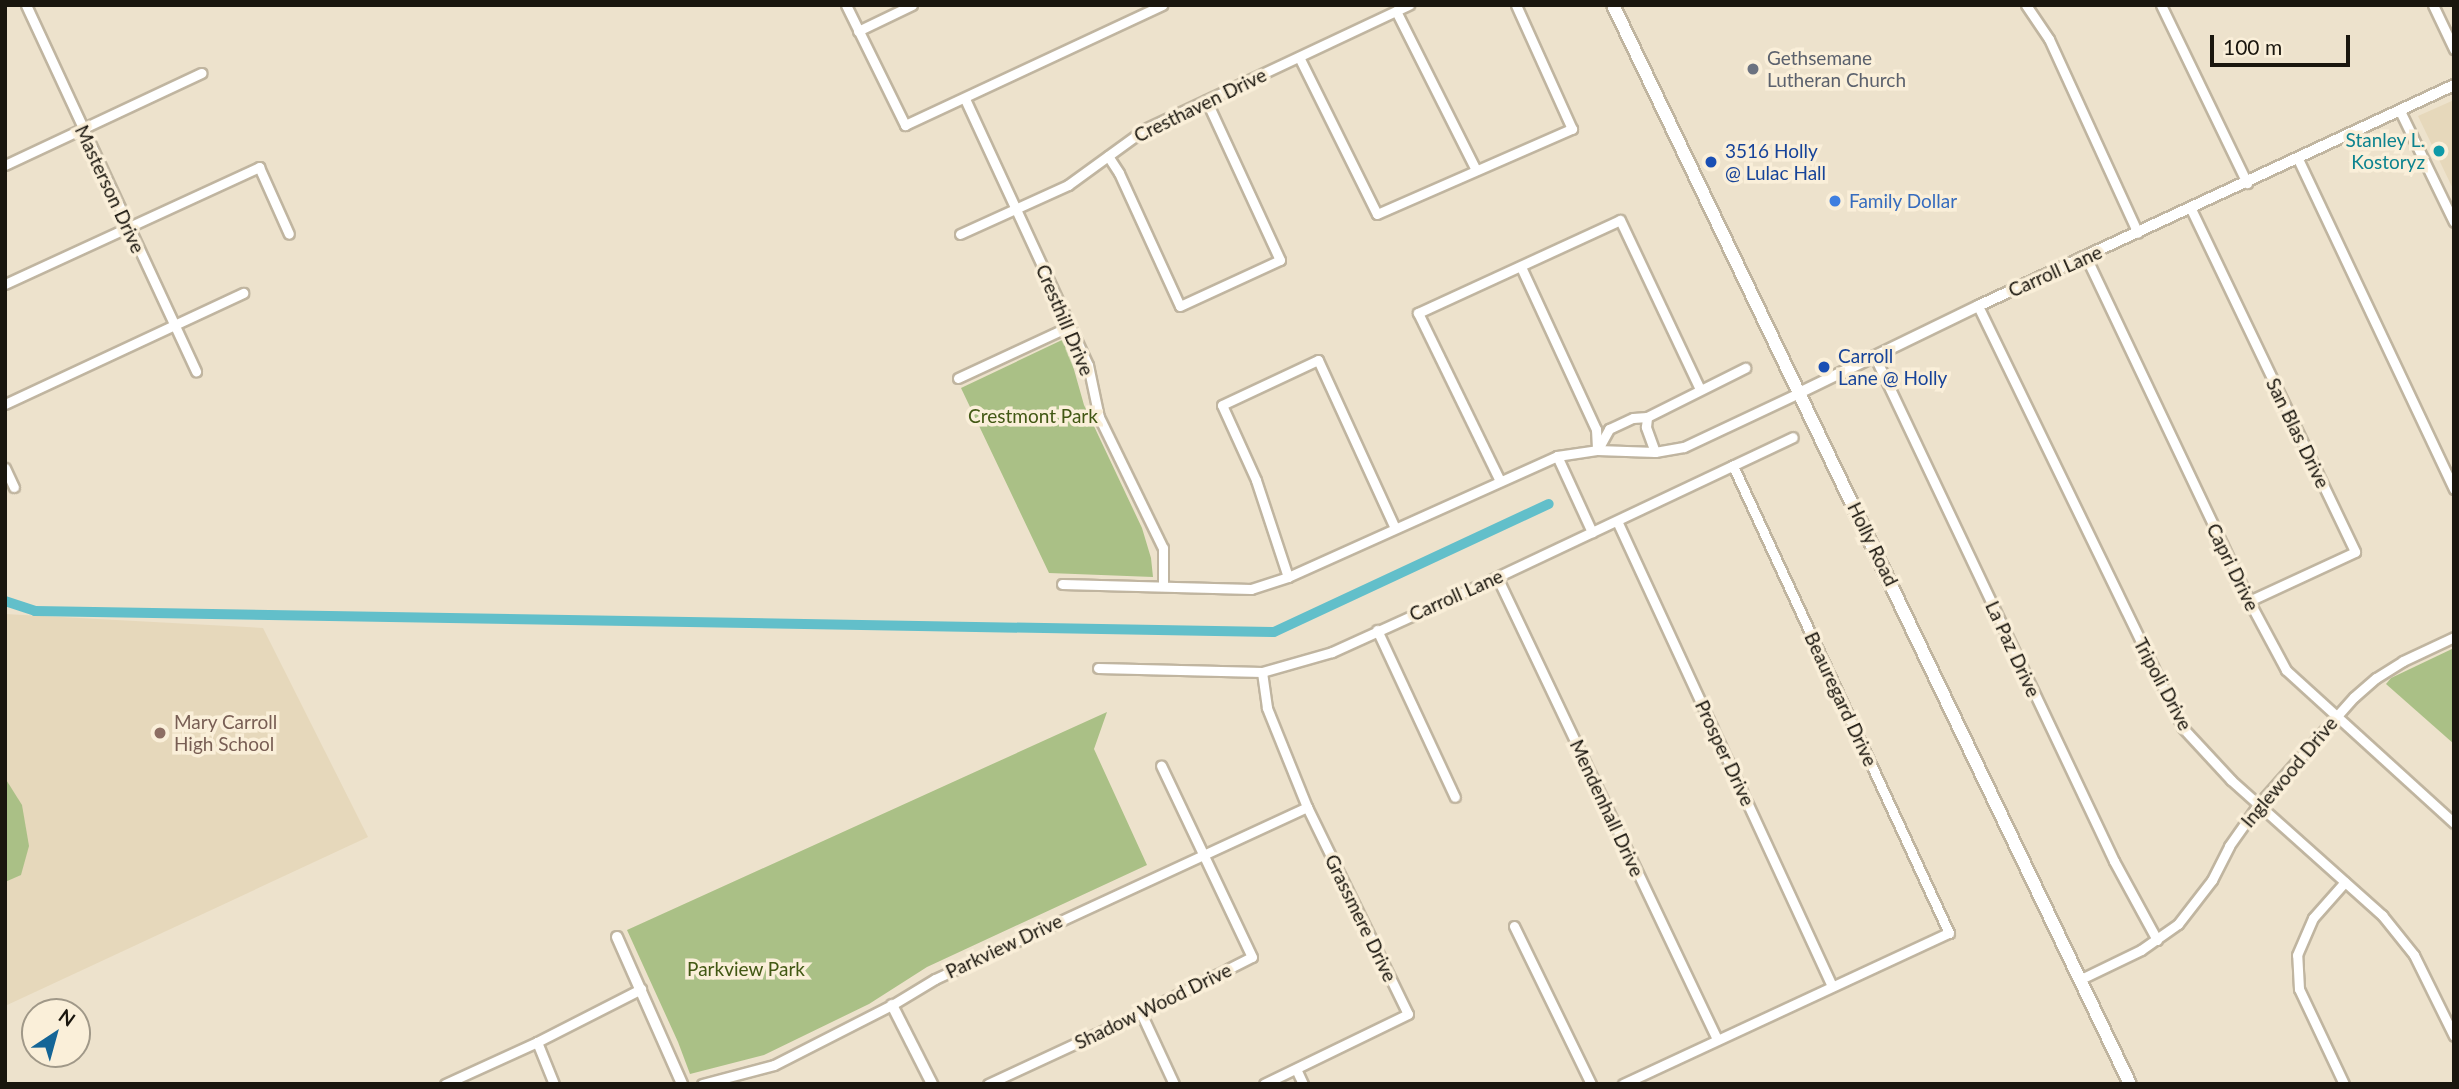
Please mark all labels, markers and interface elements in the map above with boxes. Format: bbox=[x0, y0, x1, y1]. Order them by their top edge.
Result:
scale bar bbox=[2214, 21, 2354, 65]
text: 100 m bbox=[2223, 34, 2282, 59]
place label: Gethsemane Lutheran Church bbox=[1767, 47, 1906, 91]
marker: Gethsemane Lutheran Church bbox=[1745, 61, 1761, 77]
street label: Cresthaven Drive bbox=[1130, 63, 1270, 147]
street label: Masterson Drive bbox=[70, 121, 150, 257]
place label: Stanley L. Kostoryz bbox=[2345, 129, 2425, 173]
place label: 3516 Holly @ Lulac Hall bbox=[1725, 140, 1826, 184]
marker: Stanley L. Kostoryz bbox=[2431, 143, 2447, 159]
marker: 3516 Holly @ Lulac Hall bbox=[1703, 154, 1719, 170]
place label: Family Dollar bbox=[1849, 190, 1958, 212]
marker: Family Dollar bbox=[1827, 193, 1843, 209]
street label: Carroll Lane bbox=[2005, 240, 2105, 302]
street label: Cresthill Drive bbox=[1031, 261, 1099, 379]
place label: Carroll Lane @ Holly bbox=[1838, 345, 1947, 389]
marker: Carroll Lane @ Holly bbox=[1816, 359, 1832, 375]
street label: San Blas Drive bbox=[2262, 374, 2334, 492]
park label: Crestmont Park bbox=[968, 405, 1098, 427]
street label: Holly Road bbox=[1843, 498, 1903, 590]
street label: Capri Drive bbox=[2202, 520, 2264, 614]
street label: Carroll Lane bbox=[1406, 564, 1506, 626]
street label: La Paz Drive bbox=[1981, 597, 2045, 701]
street label: Beauregard Drive bbox=[1800, 628, 1882, 770]
street label: Tripoli Drive bbox=[2129, 634, 2197, 734]
street label: Prosper Drive bbox=[1690, 696, 1760, 810]
place label: Mary Carroll High School bbox=[174, 711, 278, 755]
street label: Inglewood Drive bbox=[2236, 712, 2342, 832]
marker: Mary Carroll High School bbox=[152, 725, 168, 741]
street label: Mendenhall Drive bbox=[1565, 736, 1649, 880]
street label: Grassmere Drive bbox=[1320, 851, 1402, 985]
street label: Parkview Drive bbox=[942, 909, 1066, 983]
park label: Parkview Park bbox=[687, 958, 805, 980]
street label: Shadow Wood Drive bbox=[1071, 958, 1235, 1054]
north arrow bbox=[21, 998, 91, 1068]
text: N bbox=[55, 1004, 80, 1031]

